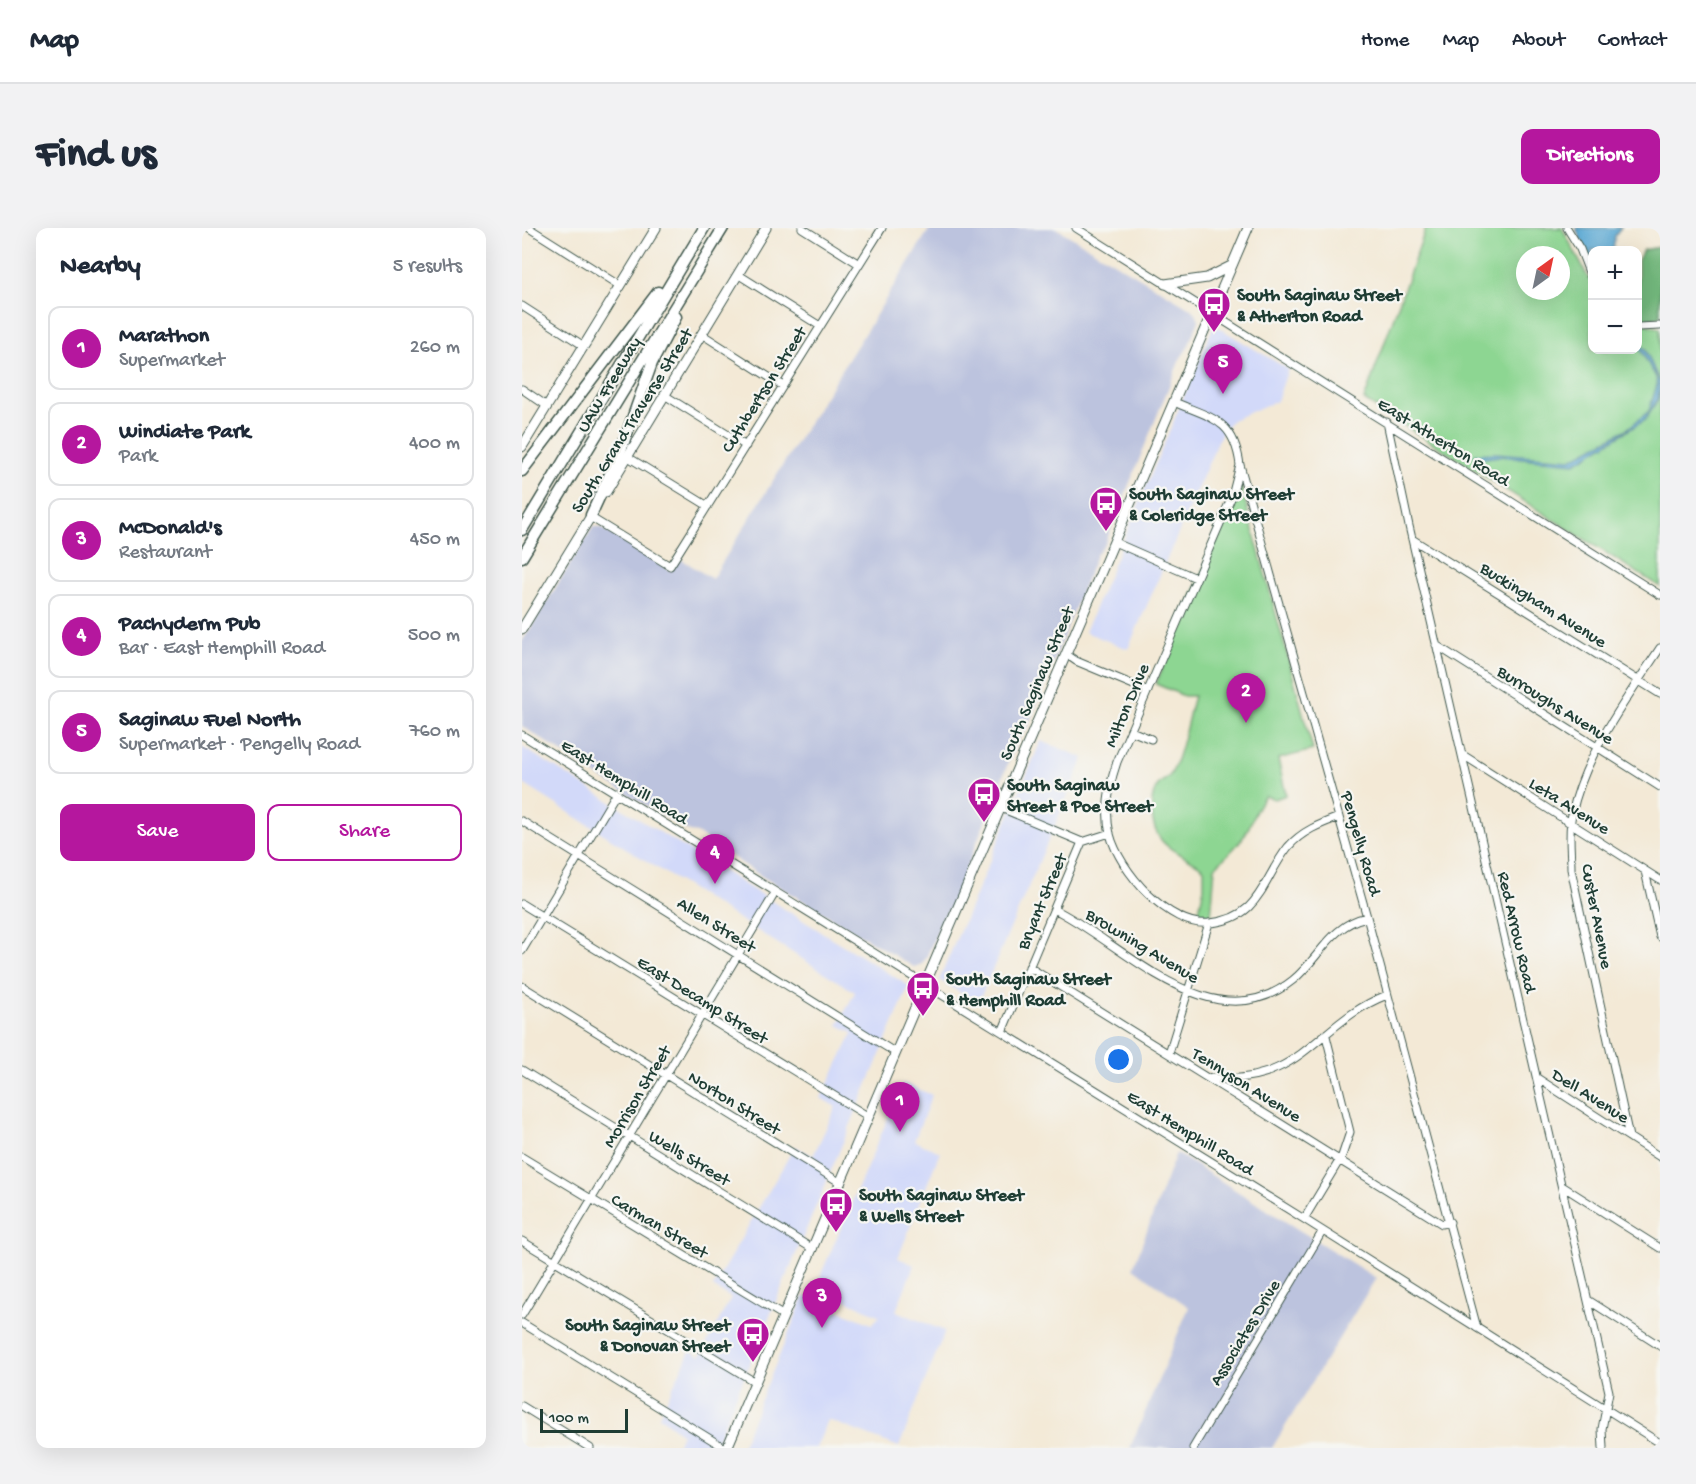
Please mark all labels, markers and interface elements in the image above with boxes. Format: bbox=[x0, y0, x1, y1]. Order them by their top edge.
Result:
text: Map bbox=[30, 25, 79, 58]
text: Home bbox=[1361, 29, 1409, 54]
text: Map bbox=[1442, 29, 1479, 54]
text: About bbox=[1512, 29, 1565, 54]
text: Contact bbox=[1598, 29, 1666, 54]
button: Directions bbox=[1521, 129, 1660, 184]
text: Find us bbox=[36, 132, 156, 181]
north arrow bbox=[1516, 246, 1570, 300]
map controls bbox=[1588, 246, 1642, 354]
button: + bbox=[1588, 246, 1642, 300]
text: Nearby bbox=[60, 252, 141, 283]
text: 5 results bbox=[393, 256, 462, 279]
bus stop icon: South Saginaw Street & Atherton Road bbox=[1196, 286, 1232, 333]
place label: South Saginaw Street & Atherton Road bbox=[1237, 286, 1403, 328]
button: − bbox=[1588, 300, 1642, 354]
street label: Cuthbertson Street bbox=[718, 322, 813, 457]
text: Marathon bbox=[119, 324, 209, 350]
street label: South Grand Traverse Street bbox=[568, 324, 699, 517]
street label: UAW Freeway bbox=[573, 334, 647, 437]
text: 1 bbox=[77, 337, 86, 360]
text: 260 m bbox=[410, 337, 460, 360]
pin: 5 bbox=[1204, 344, 1242, 394]
text: Supermarket bbox=[119, 350, 225, 373]
street label: East Atherton Road bbox=[1373, 394, 1514, 493]
text: Windiate Park bbox=[119, 420, 250, 446]
text: 2 bbox=[77, 433, 86, 456]
text: 400 m bbox=[409, 433, 460, 456]
text: Park bbox=[119, 446, 157, 469]
bus stop icon: South Saginaw Street & Coleridge Street bbox=[1088, 485, 1124, 532]
place label: South Saginaw Street & Coleridge Street bbox=[1129, 485, 1295, 527]
text: McDonald's bbox=[119, 516, 222, 542]
text: 3 bbox=[76, 529, 87, 552]
text: 450 m bbox=[410, 529, 460, 552]
text: Restaurant bbox=[119, 542, 212, 565]
street label: Buckingham Avenue bbox=[1475, 558, 1610, 654]
street label: South Saginaw Street bbox=[996, 603, 1081, 764]
text: Pachyderm Pub bbox=[119, 612, 260, 638]
text: 4 bbox=[77, 625, 86, 648]
text: 500 m bbox=[408, 625, 460, 648]
text: Bar · East Hemphill Road bbox=[119, 638, 325, 661]
street label: Milton Drive bbox=[1101, 660, 1156, 751]
street label: Burroughs Avenue bbox=[1492, 661, 1617, 751]
pin: 2 bbox=[1226, 674, 1266, 723]
text: Saginaw Fuel North bbox=[119, 708, 301, 734]
text: 5 bbox=[76, 721, 87, 744]
text: 760 m bbox=[409, 721, 460, 744]
text: Supermarket · Pengelly Road bbox=[119, 734, 360, 757]
street label: East Hemphill Road bbox=[556, 736, 692, 831]
street label: Leta Avenue bbox=[1524, 774, 1614, 841]
bus stop icon: South Saginaw Street & Poe Street bbox=[966, 776, 1002, 823]
place label: South Saginaw Street & Poe Street bbox=[1007, 776, 1154, 818]
street label: Pengelly Road bbox=[1334, 788, 1385, 900]
button: Save bbox=[60, 804, 255, 861]
button: Share bbox=[267, 804, 462, 861]
pin: 4 bbox=[696, 834, 734, 884]
street label: Bryant Street bbox=[1013, 849, 1074, 954]
street label: Custer Avenue bbox=[1575, 862, 1616, 971]
street label: Red Arrow Road bbox=[1491, 870, 1540, 997]
street label: Allen Street bbox=[673, 894, 760, 959]
street label: Browning Avenue bbox=[1080, 905, 1203, 990]
street label: East Decamp Street bbox=[632, 952, 772, 1051]
bus stop icon: South Saginaw Street & Hemphill Road bbox=[905, 970, 941, 1017]
place label: South Saginaw Street & Hemphill Road bbox=[946, 970, 1112, 1012]
street label: Morrison Street bbox=[599, 1041, 678, 1152]
street label: Tennyson Avenue bbox=[1186, 1044, 1305, 1129]
your location bbox=[1104, 1045, 1133, 1074]
street label: Dell Avenue bbox=[1546, 1065, 1633, 1130]
street label: Norton Street bbox=[684, 1067, 785, 1142]
pin: 1 bbox=[880, 1082, 920, 1132]
street label: East Hemphill Road bbox=[1122, 1087, 1258, 1182]
street label: Wells Street bbox=[644, 1127, 735, 1193]
bus stop icon: South Saginaw Street & Wells Street bbox=[818, 1186, 854, 1233]
place label: South Saginaw Street & Wells Street bbox=[859, 1186, 1025, 1228]
street label: Carman Street bbox=[606, 1190, 713, 1265]
street label: Associates Drive bbox=[1206, 1276, 1286, 1390]
pin: 3 bbox=[802, 1278, 842, 1328]
place label: South Saginaw Street & Donovan Street bbox=[565, 1316, 732, 1358]
bus stop icon: South Saginaw Street & Donovan Street bbox=[735, 1316, 771, 1363]
scale bar bbox=[540, 1406, 628, 1434]
text: 100 m bbox=[549, 1410, 589, 1429]

